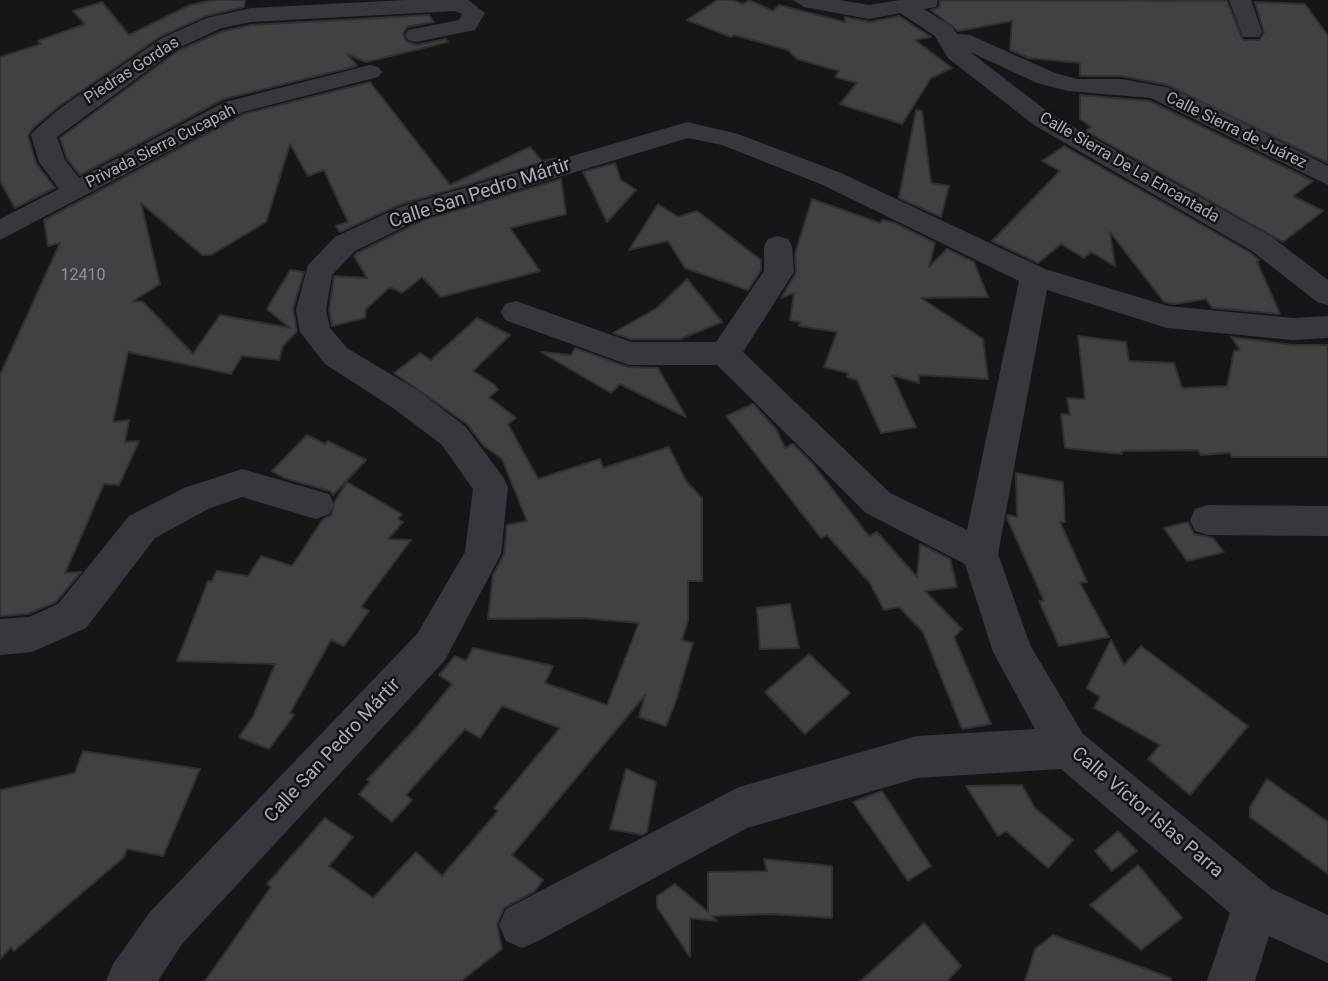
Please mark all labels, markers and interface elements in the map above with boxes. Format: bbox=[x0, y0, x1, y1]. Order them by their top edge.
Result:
street label: Piedras Gordas bbox=[81, 33, 183, 109]
street label: Calle Sierra de Juárez bbox=[1163, 89, 1309, 173]
street label: Privada Sierra Cucapah bbox=[83, 101, 239, 193]
street label: Calle Sierra De La Encantada bbox=[1036, 109, 1222, 227]
street label: Calle San Pedro Mártir bbox=[387, 154, 573, 234]
house number: 12410 bbox=[61, 266, 105, 286]
street label: Calle San Pedro Mártir bbox=[260, 674, 406, 828]
street label: Calle Víctor Islas Parra bbox=[1067, 743, 1227, 883]

